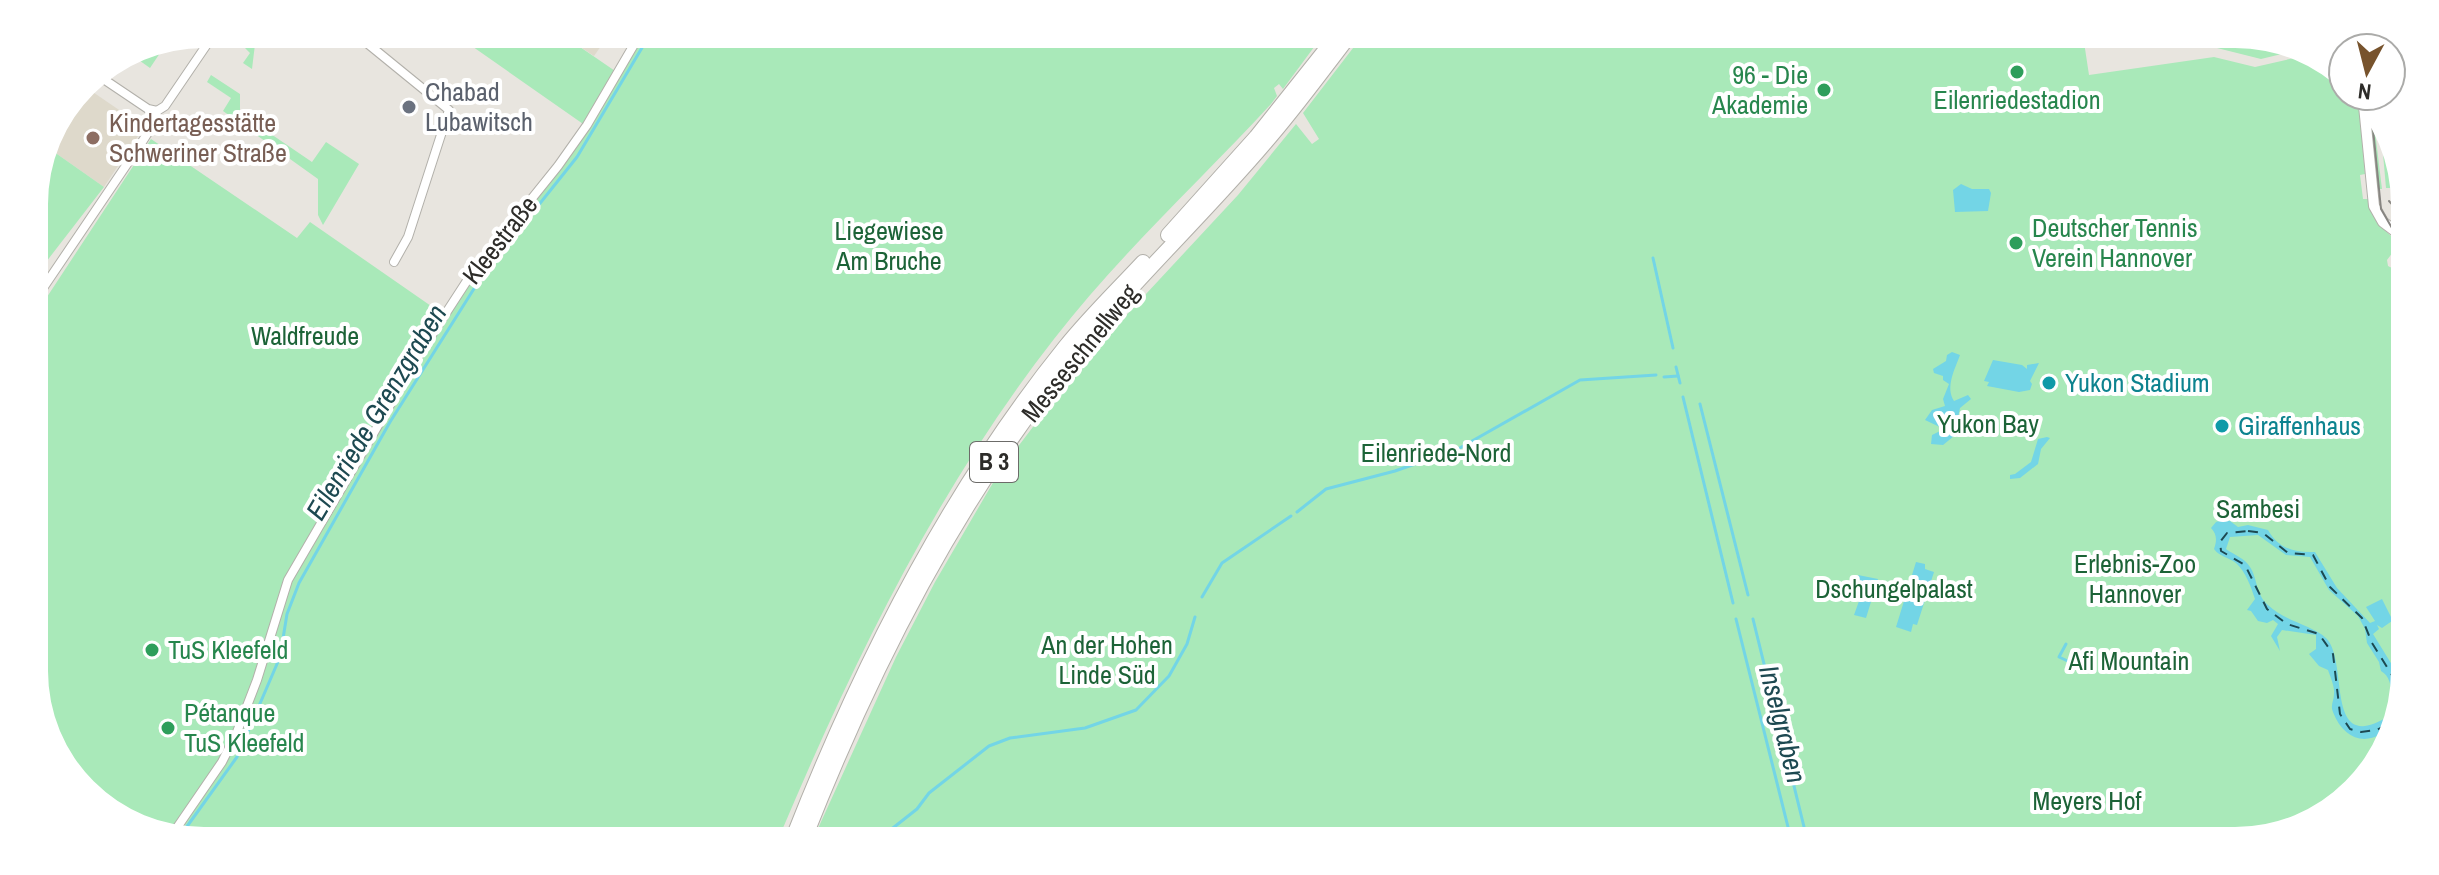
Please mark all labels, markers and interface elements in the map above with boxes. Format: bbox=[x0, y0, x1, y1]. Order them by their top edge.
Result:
north arrow bbox=[2327, 32, 2407, 112]
place label: 96 - Die Akademie bbox=[1711, 57, 1808, 122]
marker: Eilenriedestadion bbox=[2008, 63, 2026, 81]
place label: Chabad Lubawitsch bbox=[425, 74, 533, 139]
text: N bbox=[2356, 76, 2373, 108]
marker: 96 - Die Akademie bbox=[1815, 81, 1833, 99]
place label: Eilenriedestadion bbox=[1933, 82, 2101, 117]
marker: Chabad Lubawitsch bbox=[400, 98, 418, 116]
place label: Kindertagesstätte Schweriner Straße bbox=[109, 105, 287, 170]
marker: Kindertagesstätte Schweriner Straße bbox=[84, 129, 102, 147]
street label: Kleestraße bbox=[454, 188, 545, 291]
place label: Deutscher Tennis Verein Hannover bbox=[2032, 210, 2198, 275]
park label: Liegewiese Am Bruche bbox=[834, 213, 944, 278]
marker: Deutscher Tennis Verein Hannover bbox=[2007, 234, 2025, 252]
street label: Messeschnellweg bbox=[1013, 276, 1146, 429]
water label: Eilenriede Grenzgraben bbox=[297, 297, 455, 527]
park label: Waldfreude bbox=[251, 318, 359, 353]
place label: Yukon Stadium bbox=[2065, 365, 2210, 400]
marker: Yukon Stadium bbox=[2040, 374, 2058, 392]
park label: Yukon Bay bbox=[1937, 406, 2039, 441]
place label: Giraffenhaus bbox=[2238, 408, 2361, 443]
marker: Giraffenhaus bbox=[2213, 417, 2231, 435]
park label: Eilenriede-Nord bbox=[1361, 435, 1511, 470]
road number: B 3 bbox=[970, 442, 1018, 482]
park label: Sambesi bbox=[2216, 491, 2300, 526]
park label: Erlebnis-Zoo Hannover bbox=[2074, 546, 2196, 611]
park label: Dschungelpalast bbox=[1815, 571, 1973, 606]
park label: An der Hohen Linde Süd bbox=[1040, 627, 1173, 692]
place label: TuS Kleefeld bbox=[168, 632, 288, 667]
marker: TuS Kleefeld bbox=[143, 641, 161, 659]
park label: Afi Mountain bbox=[2068, 643, 2189, 678]
water label: Inselgraben bbox=[1750, 661, 1816, 787]
place label: Pétanque TuS Kleefeld bbox=[184, 695, 304, 760]
marker: Pétanque TuS Kleefeld bbox=[159, 719, 177, 737]
park label: Meyers Hof bbox=[2033, 783, 2142, 818]

